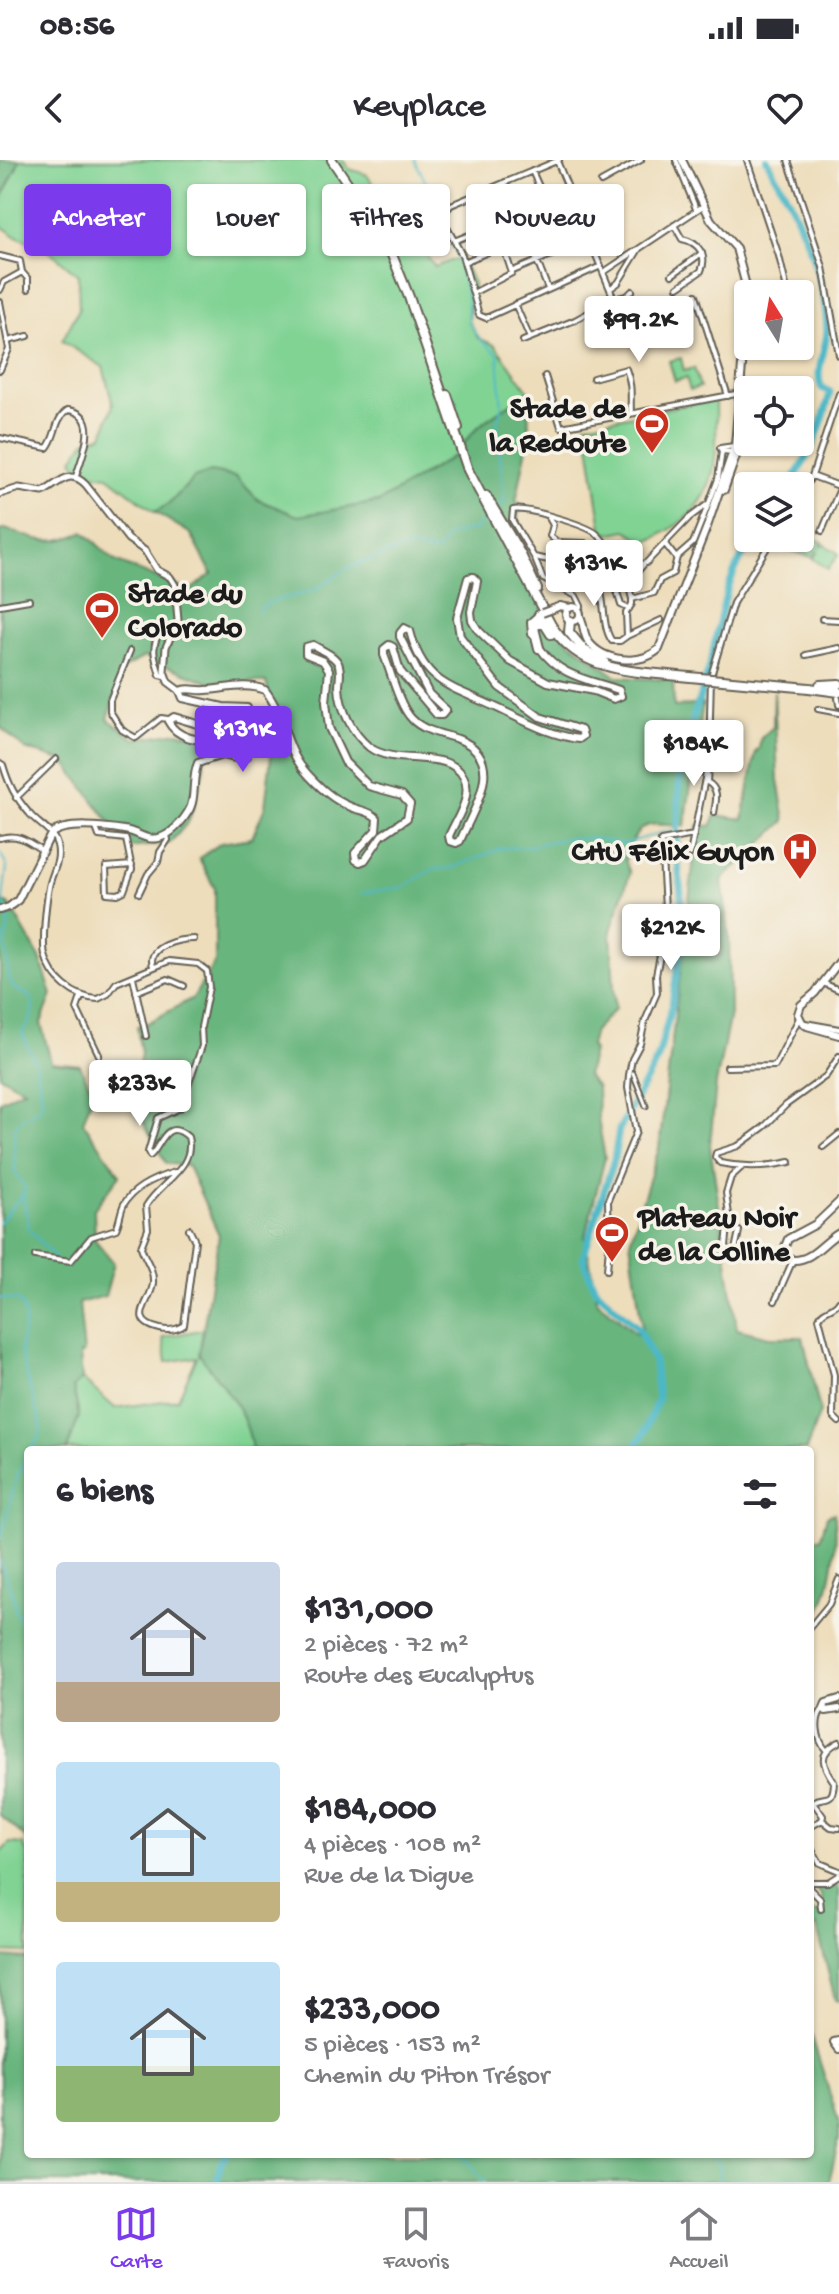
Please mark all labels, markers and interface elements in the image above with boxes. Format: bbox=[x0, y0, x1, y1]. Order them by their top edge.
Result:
text: 08:56 bbox=[40, 11, 114, 46]
icon: back bbox=[32, 86, 76, 130]
icon: heart bbox=[763, 86, 807, 130]
text: Keyplace bbox=[353, 87, 486, 130]
chip: Acheter bbox=[24, 184, 171, 256]
chip: Louer bbox=[187, 184, 306, 256]
chip: Filtres bbox=[322, 184, 450, 256]
chip: Nouveau bbox=[466, 184, 624, 256]
north arrow bbox=[734, 280, 814, 360]
map controls bbox=[734, 280, 814, 552]
pin: $99.2K bbox=[574, 296, 704, 364]
text: $99.2K bbox=[603, 306, 675, 337]
button: locate bbox=[734, 376, 814, 456]
place label: Stade de la Redoute bbox=[488, 394, 628, 463]
sports icon: Stade de la Redoute bbox=[633, 405, 671, 455]
button: layers bbox=[734, 472, 814, 552]
pin: $131K bbox=[538, 540, 650, 608]
text: $131K bbox=[564, 550, 624, 581]
place label: Stade du Colorado bbox=[128, 579, 244, 648]
sports icon: Stade du Colorado bbox=[83, 590, 121, 640]
pin: $131K bbox=[187, 706, 299, 774]
text: $131K bbox=[213, 716, 273, 747]
pin: $184K bbox=[638, 720, 750, 788]
text: $184K bbox=[662, 730, 726, 761]
hospital icon: CHU Félix Guyon bbox=[781, 831, 819, 881]
place label: CHU Félix Guyon bbox=[572, 837, 775, 872]
pin: $212K bbox=[615, 904, 727, 972]
text: $212K bbox=[640, 914, 702, 945]
pin: $233K bbox=[84, 1060, 196, 1128]
text: $233K bbox=[107, 1070, 173, 1101]
place label: Plateau Noir de la Colline bbox=[636, 1203, 799, 1272]
sports icon: Plateau Noir de la Colline bbox=[593, 1214, 631, 1264]
icon: filters bbox=[738, 1472, 782, 1516]
text: 6 biens bbox=[56, 1474, 153, 1514]
text: $131,000 bbox=[304, 1591, 433, 1631]
icon: home bbox=[120, 1594, 216, 1690]
text: 2 pièces · 72 m² bbox=[304, 1631, 468, 1662]
text: Route des Eucalyptus bbox=[304, 1662, 533, 1693]
text: $184,000 bbox=[304, 1791, 436, 1831]
icon: home bbox=[120, 1794, 216, 1890]
text: 4 pièces · 108 m² bbox=[304, 1831, 481, 1862]
text: Rue de la Digue bbox=[304, 1862, 474, 1893]
text: $233,000 bbox=[304, 1991, 440, 2031]
icon: home bbox=[120, 1994, 216, 2090]
text: 5 pièces · 153 m² bbox=[304, 2031, 481, 2062]
text: Chemin du Piton Trésor bbox=[304, 2062, 549, 2093]
tab: Carte bbox=[110, 2202, 163, 2276]
tab: Favoris bbox=[383, 2202, 449, 2276]
tab: Accueil bbox=[669, 2202, 729, 2276]

